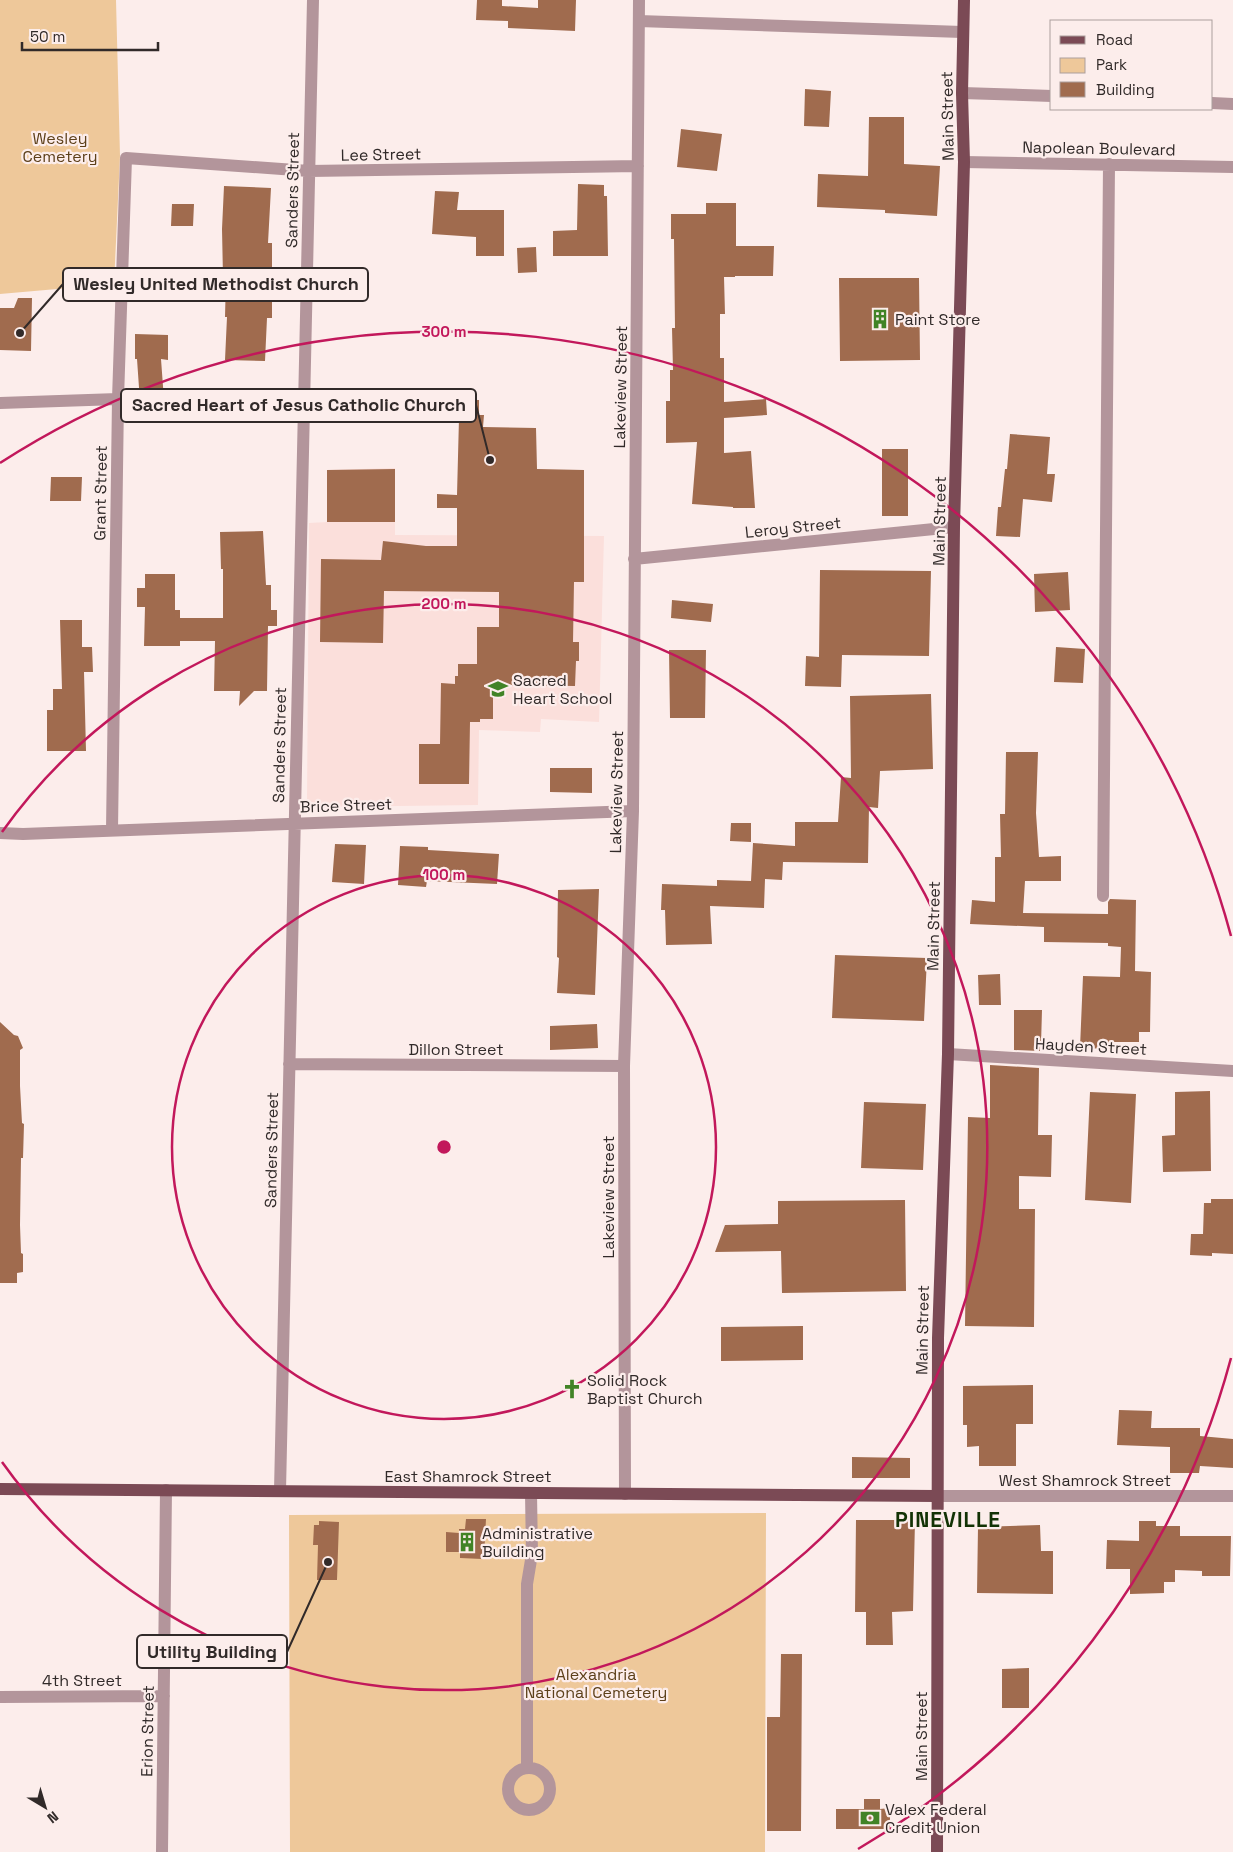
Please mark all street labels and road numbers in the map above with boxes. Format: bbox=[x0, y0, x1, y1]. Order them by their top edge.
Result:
street label: Main Street bbox=[936, 71, 959, 161]
street label: Sanders Street bbox=[281, 132, 304, 248]
street label: Napolean Boulevard bbox=[1022, 137, 1176, 160]
street label: Lee Street bbox=[341, 143, 422, 166]
street label: Lakeview Street bbox=[609, 325, 632, 449]
street label: Grant Street bbox=[89, 445, 112, 541]
street label: Main Street bbox=[928, 476, 951, 566]
street label: Leroy Street bbox=[744, 512, 842, 543]
street label: Sanders Street bbox=[268, 687, 291, 803]
street label: Lakeview Street bbox=[605, 730, 628, 854]
street label: Brice Street bbox=[299, 793, 393, 818]
street label: Main Street bbox=[922, 881, 945, 971]
street label: Hayden Street bbox=[1035, 1033, 1147, 1060]
street label: Dillon Street bbox=[408, 1039, 504, 1060]
street label: Sanders Street bbox=[260, 1092, 283, 1208]
street label: Lakeview Street bbox=[598, 1136, 619, 1258]
street label: Main Street bbox=[911, 1285, 934, 1375]
street label: East Shamrock Street bbox=[384, 1466, 552, 1487]
street label: West Shamrock Street bbox=[999, 1470, 1171, 1491]
street label: 4th Street bbox=[42, 1670, 122, 1691]
street label: Erion Street bbox=[136, 1685, 159, 1777]
street label: Main Street bbox=[911, 1691, 932, 1781]

